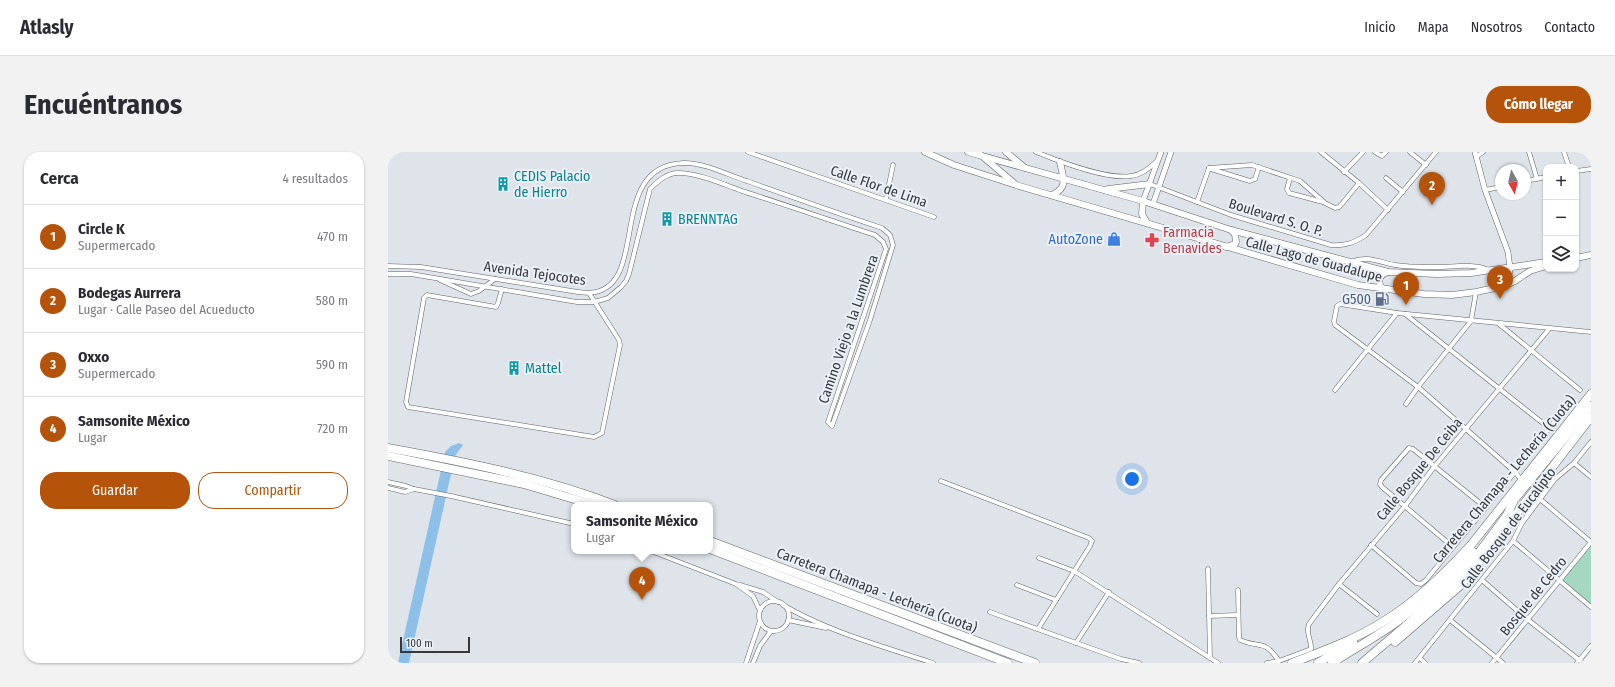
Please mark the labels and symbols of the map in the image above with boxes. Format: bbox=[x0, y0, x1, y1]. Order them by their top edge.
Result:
street label: Calle Flor de Lima bbox=[828, 162, 930, 211]
north arrow bbox=[1495, 164, 1531, 200]
place label: CEDIS Palacio de Hierro bbox=[514, 168, 590, 201]
pin: 2 bbox=[1419, 172, 1445, 205]
building icon: CEDIS Palacio de Hierro bbox=[495, 176, 511, 192]
street label: Boulevard S. O. P. bbox=[1227, 195, 1325, 240]
building icon: BRENNTAG bbox=[659, 211, 675, 227]
place label: BRENNTAG bbox=[678, 211, 738, 228]
place label: Farmacia Benavides bbox=[1163, 224, 1222, 257]
place label: AutoZone bbox=[1049, 231, 1103, 248]
shop icon: AutoZone bbox=[1106, 231, 1122, 247]
pharmacy icon: Farmacia Benavides bbox=[1144, 232, 1160, 248]
street label: Calle Lago de Guadalupe bbox=[1244, 233, 1384, 286]
street label: Camino Viejo a la Lumbrera bbox=[815, 252, 882, 406]
street label: Avenida Tejocotes bbox=[483, 258, 587, 289]
pin: 3 bbox=[1487, 266, 1513, 299]
pin: 1 bbox=[1393, 272, 1419, 305]
place label: G500 bbox=[1342, 291, 1371, 308]
fuel station icon: G500 bbox=[1374, 291, 1390, 307]
building icon: Mattel bbox=[506, 360, 522, 376]
place label: Mattel bbox=[525, 360, 562, 377]
street label: Carretera Chamapa - Lechería (Cuota) bbox=[1429, 392, 1580, 567]
street label: Calle Bosque De Ceiba bbox=[1373, 414, 1466, 524]
street label: Calle Bosque de Eucalipto bbox=[1457, 464, 1560, 592]
your location bbox=[1122, 469, 1142, 489]
street label: Carretera Chamapa - Lechería (Cuota) bbox=[774, 544, 980, 637]
street label: Bosque de Cedro bbox=[1496, 553, 1570, 639]
pin: 4 bbox=[629, 567, 655, 600]
scale bar bbox=[400, 635, 470, 654]

